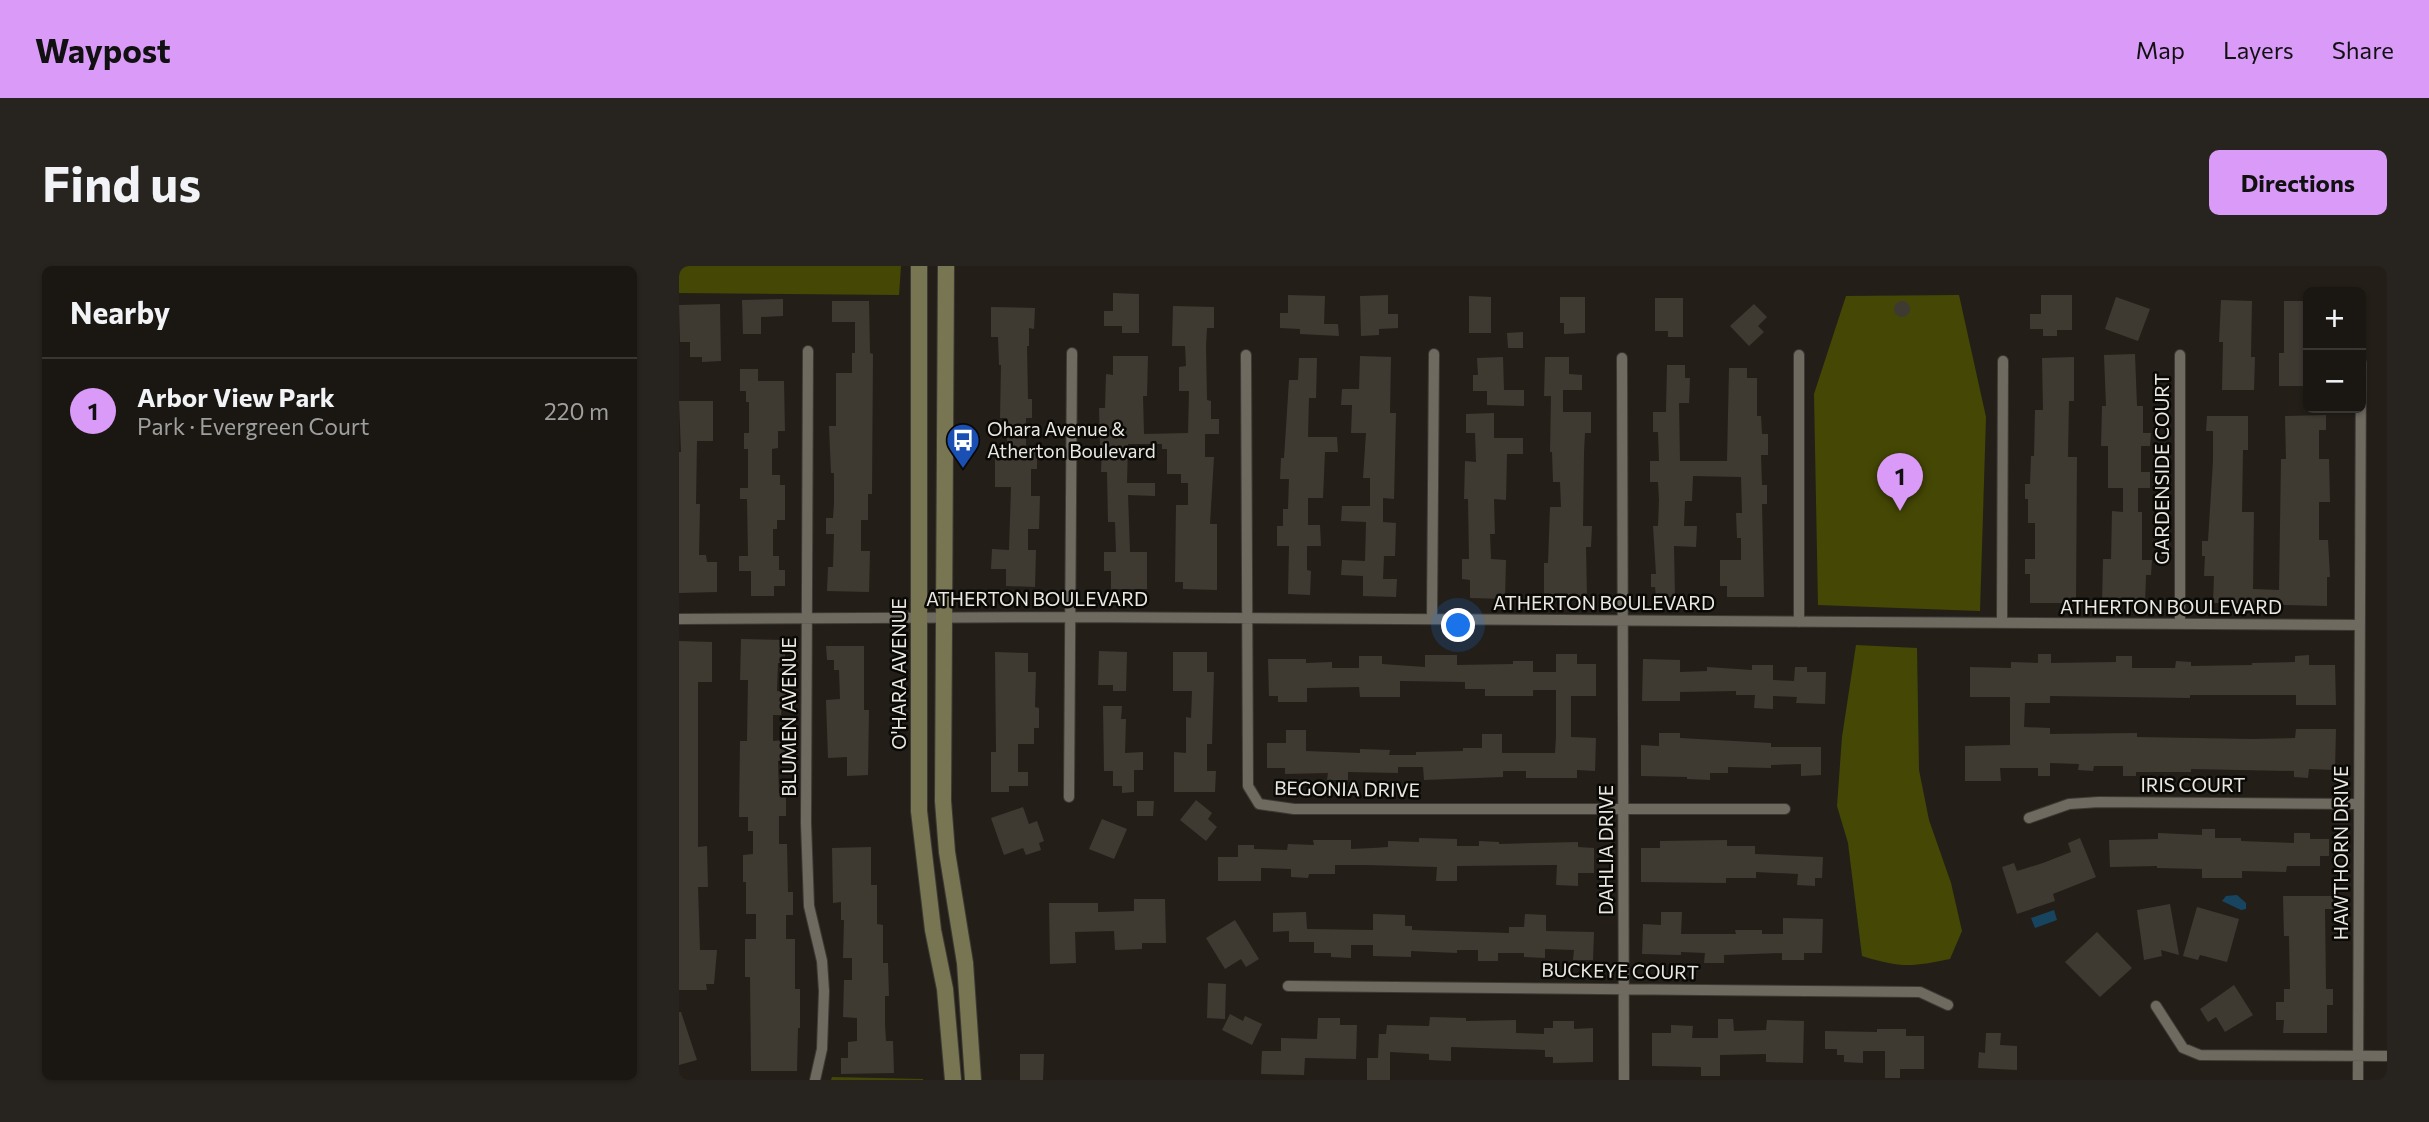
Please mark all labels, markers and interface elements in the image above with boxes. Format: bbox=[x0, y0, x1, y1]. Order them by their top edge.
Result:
text: Waypost bbox=[35, 29, 171, 70]
text: Map bbox=[2136, 35, 2185, 64]
text: Layers bbox=[2223, 35, 2294, 64]
text: Share bbox=[2332, 35, 2394, 64]
button: Directions bbox=[2209, 150, 2387, 215]
text: Find us bbox=[42, 152, 201, 212]
map controls bbox=[2303, 287, 2366, 413]
button: + bbox=[2303, 287, 2366, 350]
text: Nearby bbox=[70, 293, 170, 330]
button: − bbox=[2303, 350, 2366, 413]
street label: GARDENSIDE COURT bbox=[2150, 373, 2173, 565]
text: Arbor View Park bbox=[137, 381, 335, 412]
text: 1 bbox=[88, 397, 98, 425]
text: 220 m bbox=[544, 397, 609, 425]
text: Park · Evergreen Court bbox=[137, 412, 369, 440]
place label: Ohara Avenue & Atherton Boulevard bbox=[987, 417, 1156, 462]
bus stop icon: Ohara Avenue & Atherton Boulevard bbox=[944, 421, 982, 470]
pin: 1 bbox=[1877, 453, 1923, 511]
street label: ATHERTON BOULEVARD bbox=[926, 587, 1148, 610]
street label: ATHERTON BOULEVARD bbox=[1493, 591, 1715, 614]
street label: ATHERTON BOULEVARD bbox=[2060, 595, 2282, 618]
street label: O'HARA AVENUE bbox=[887, 598, 910, 750]
your location bbox=[1441, 608, 1475, 642]
street label: BLUMEN AVENUE bbox=[777, 637, 800, 797]
street label: HAWTHORN DRIVE bbox=[2329, 766, 2352, 940]
street label: IRIS COURT bbox=[2140, 773, 2246, 796]
street label: BEGONIA DRIVE bbox=[1274, 776, 1420, 801]
street label: DAHLIA DRIVE bbox=[1594, 785, 1617, 915]
street label: BUCKEYE COURT bbox=[1541, 958, 1699, 983]

